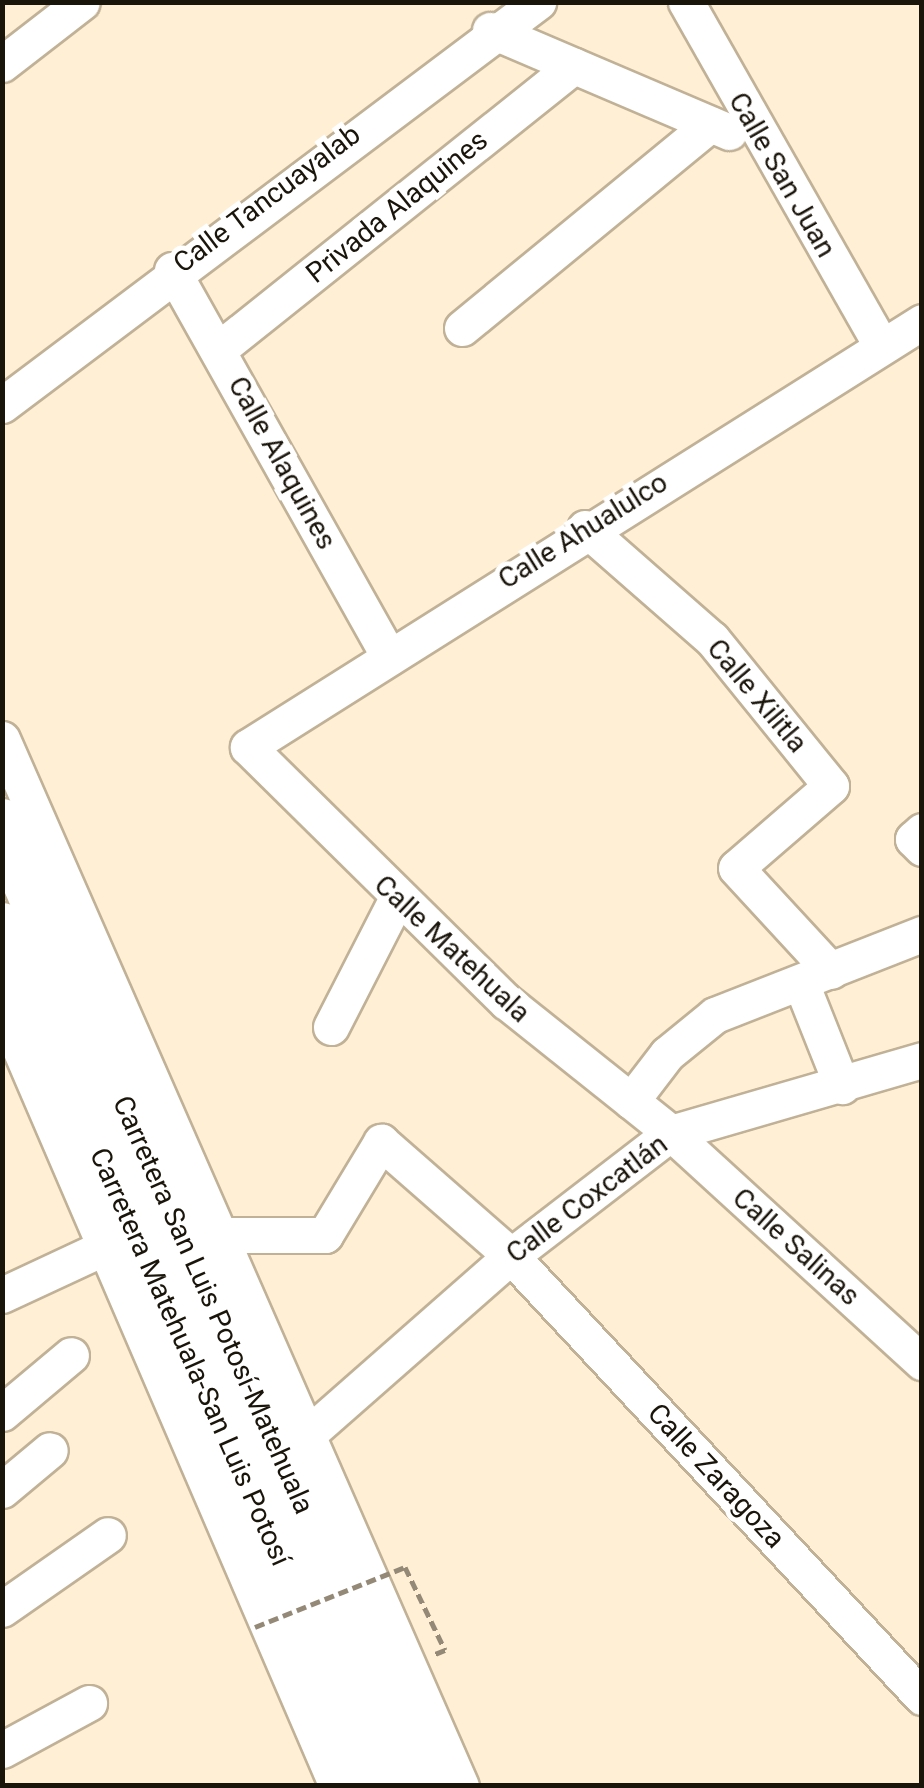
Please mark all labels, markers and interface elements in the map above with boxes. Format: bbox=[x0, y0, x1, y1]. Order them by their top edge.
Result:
street label: Calle San Juan bbox=[721, 87, 843, 263]
street label: Calle Tancuayalab bbox=[167, 118, 367, 280]
street label: Privada Alaquines bbox=[299, 124, 495, 290]
street label: Calle Alaquines bbox=[221, 371, 343, 555]
street label: Calle Ahualulco bbox=[492, 466, 674, 596]
street label: Calle Xilitla bbox=[700, 632, 814, 760]
street label: Calle Matehuala bbox=[367, 868, 537, 1030]
street label: Carretera San Luis Potosí-Matehuala bbox=[105, 1091, 321, 1519]
street label: Calle Coxcatlán bbox=[500, 1128, 674, 1270]
street label: Carretera Matehuala-San Luis Potosí bbox=[82, 1143, 298, 1571]
street label: Calle Salinas bbox=[725, 1181, 867, 1313]
street label: Calle Zaragoza bbox=[640, 1397, 792, 1555]

